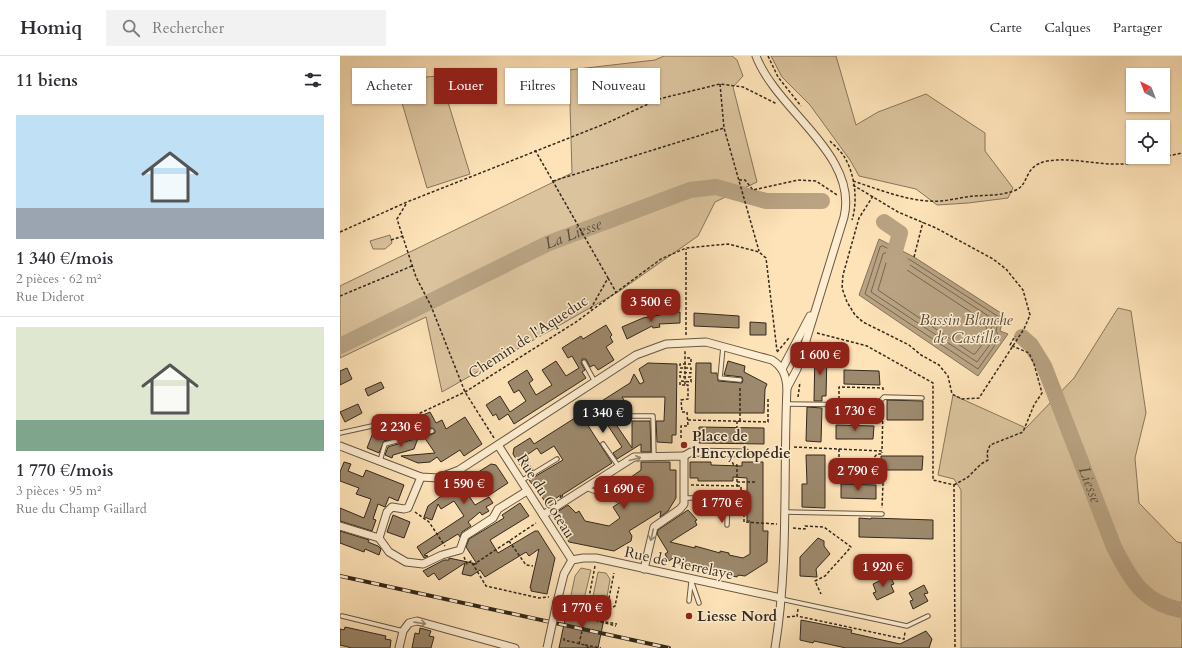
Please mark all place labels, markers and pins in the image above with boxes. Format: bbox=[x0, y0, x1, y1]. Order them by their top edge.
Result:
pin: 3 500 € bbox=[614, 289, 688, 323]
pin: 1 600 € bbox=[783, 342, 857, 376]
pin: 1 730 € bbox=[818, 398, 892, 432]
pin: 1 340 € bbox=[566, 400, 640, 434]
pin: 2 230 € bbox=[364, 414, 438, 448]
place label: Place de l'Encyclopédie bbox=[692, 426, 791, 463]
marker: Place de l'Encyclopédie bbox=[679, 440, 689, 450]
pin: 2 790 € bbox=[821, 458, 895, 492]
pin: 1 590 € bbox=[427, 471, 501, 505]
pin: 1 690 € bbox=[587, 476, 661, 510]
pin: 1 770 € bbox=[685, 490, 759, 524]
pin: 1 920 € bbox=[846, 554, 920, 588]
pin: 1 770 € bbox=[545, 595, 619, 629]
place label: Liesse Nord bbox=[697, 606, 777, 626]
marker: Liesse Nord bbox=[684, 611, 694, 621]

